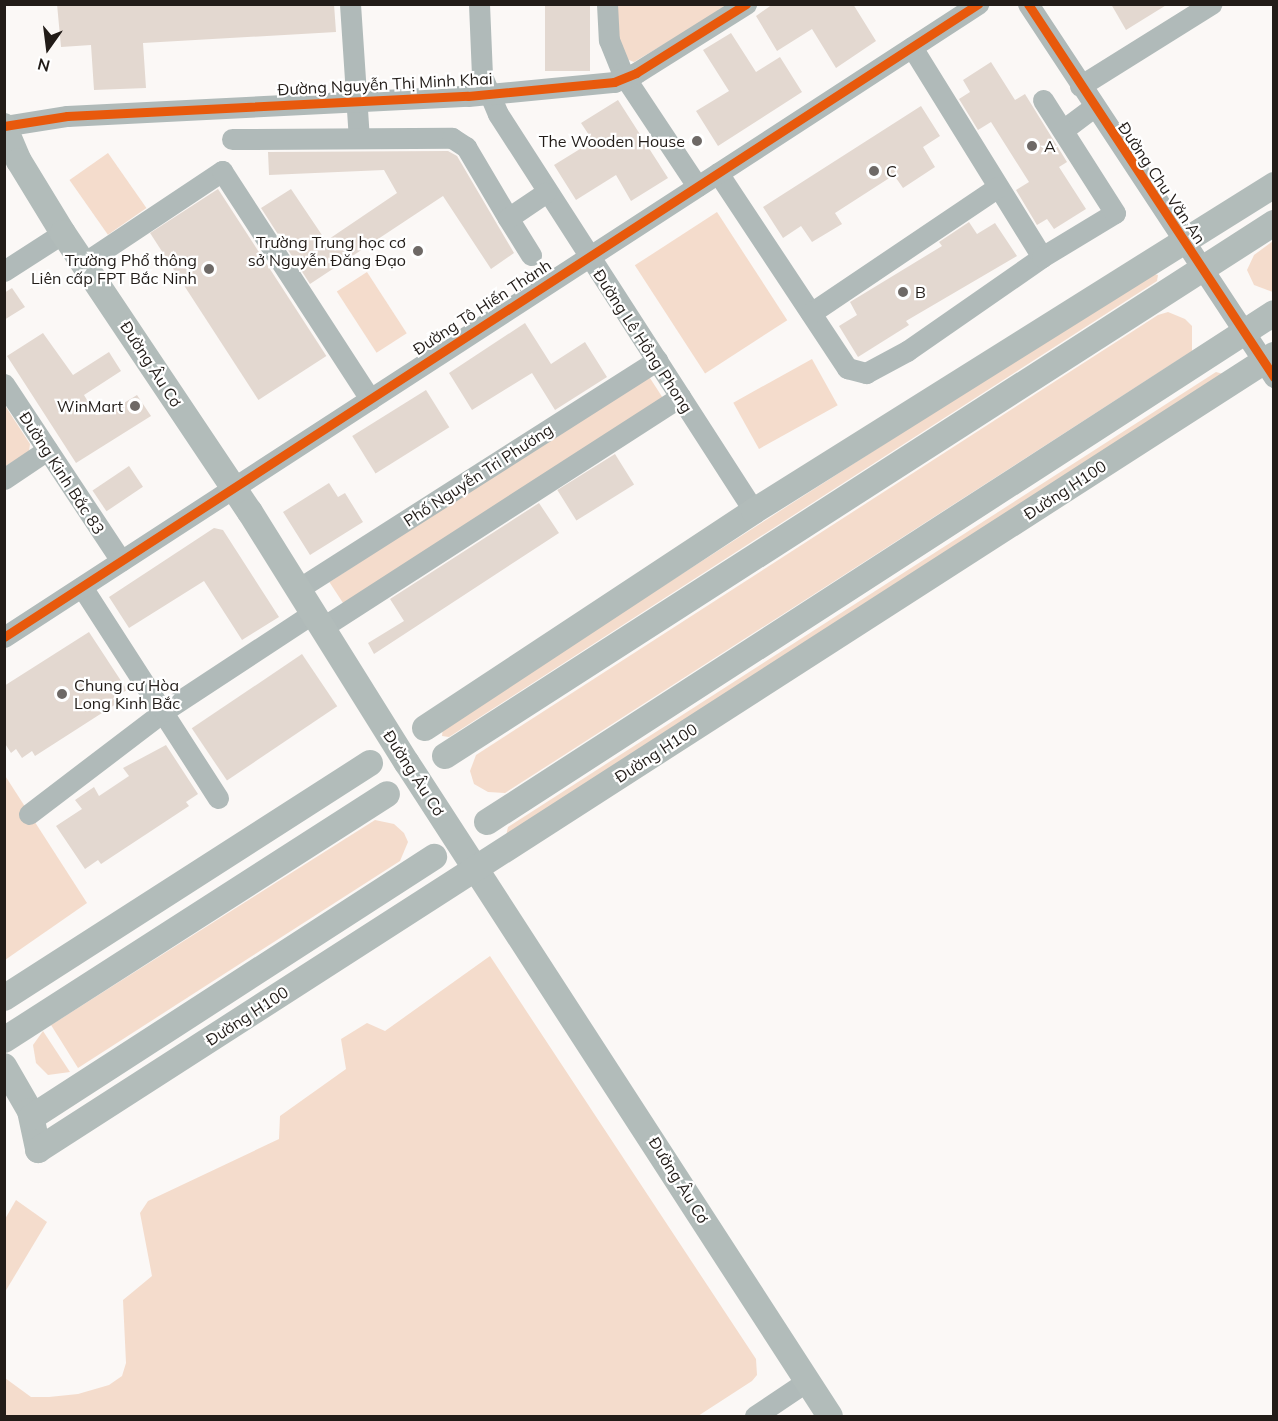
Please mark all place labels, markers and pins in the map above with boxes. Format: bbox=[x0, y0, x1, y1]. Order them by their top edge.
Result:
place label: The Wooden House bbox=[539, 131, 685, 151]
marker: The Wooden House bbox=[690, 134, 704, 148]
place label: A bbox=[1044, 136, 1056, 156]
marker: A bbox=[1025, 139, 1039, 153]
place label: C bbox=[886, 161, 897, 181]
marker: C bbox=[867, 164, 881, 178]
place label: Trường Trung học cơ sở Nguyễn Đăng Đạo bbox=[248, 232, 406, 270]
marker: Trường Trung học cơ sở Nguyễn Đăng Đạo bbox=[411, 244, 425, 258]
place label: Trường Phổ thông Liên cấp FPT Bắc Ninh bbox=[31, 250, 197, 288]
marker: Trường Phổ thông Liên cấp FPT Bắc Ninh bbox=[202, 262, 216, 276]
place label: B bbox=[915, 282, 926, 302]
marker: B bbox=[896, 285, 910, 299]
place label: WinMart bbox=[57, 396, 123, 416]
marker: WinMart bbox=[128, 399, 142, 413]
place label: Chung cư Hòa Long Kinh Bắc bbox=[74, 675, 180, 713]
marker: Chung cư Hòa Long Kinh Bắc bbox=[55, 687, 69, 701]

